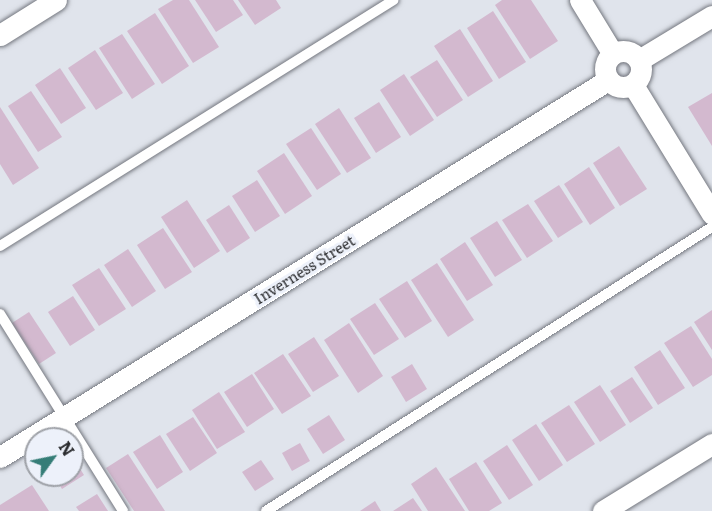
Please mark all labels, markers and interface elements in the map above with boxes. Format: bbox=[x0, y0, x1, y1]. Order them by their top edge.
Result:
street label: Inverness Street bbox=[250, 231, 358, 307]
north arrow bbox=[24, 427, 84, 487]
text: N bbox=[54, 436, 81, 460]

